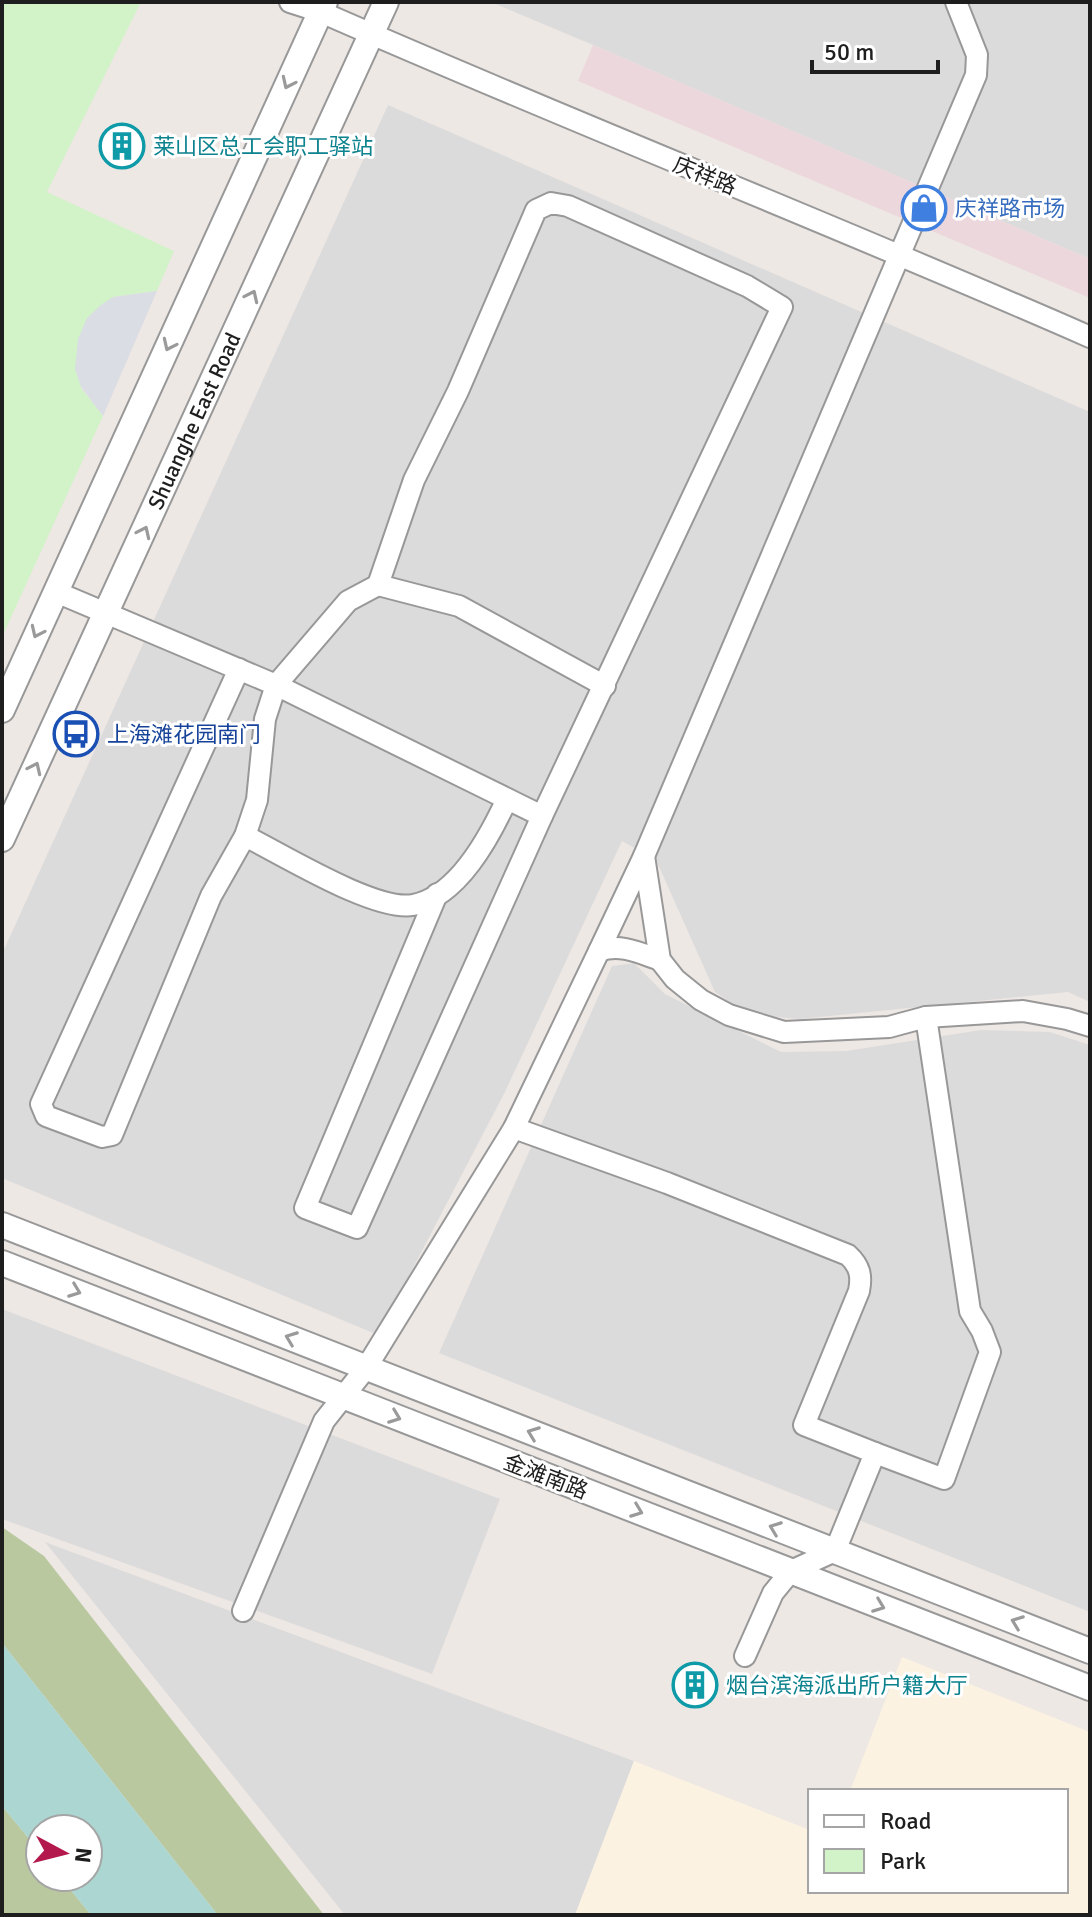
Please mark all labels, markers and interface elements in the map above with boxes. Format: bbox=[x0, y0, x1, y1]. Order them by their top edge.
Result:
scale bar bbox=[812, 24, 938, 74]
text: 50 m bbox=[824, 37, 874, 67]
one-way arrow bbox=[282, 75, 298, 89]
building icon: 莱山区总工会职工驿站 bbox=[98, 122, 146, 170]
place label: 莱山区总工会职工驿站 bbox=[153, 133, 373, 160]
street label: 庆祥路 bbox=[669, 151, 740, 200]
shop icon: 庆祥路市场 bbox=[900, 184, 948, 232]
place label: 庆祥路市场 bbox=[955, 195, 1065, 222]
one-way arrow bbox=[242, 289, 258, 304]
street label: Shuanghe East Road bbox=[142, 328, 247, 514]
one-way arrow bbox=[163, 337, 179, 351]
one-way arrow bbox=[134, 526, 150, 540]
one-way arrow bbox=[31, 624, 47, 639]
bus stop icon: 上海滩花园南门 bbox=[52, 710, 100, 758]
place label: 上海滩花园南门 bbox=[107, 721, 261, 748]
one-way arrow bbox=[25, 762, 41, 777]
one-way arrow bbox=[67, 1281, 81, 1298]
one-way arrow bbox=[285, 1331, 299, 1348]
one-way arrow bbox=[387, 1407, 401, 1424]
one-way arrow bbox=[527, 1426, 541, 1443]
street label: 金滩南路 bbox=[500, 1448, 592, 1505]
one-way arrow bbox=[629, 1501, 643, 1518]
one-way arrow bbox=[769, 1521, 783, 1537]
one-way arrow bbox=[871, 1596, 885, 1613]
one-way arrow bbox=[1011, 1615, 1025, 1632]
building icon: 烟台滨海派出所户籍大厅 bbox=[671, 1661, 719, 1709]
place label: 烟台滨海派出所户籍大厅 bbox=[726, 1672, 968, 1699]
legend bbox=[808, 1789, 1068, 1893]
text: Road bbox=[880, 1806, 931, 1836]
north arrow bbox=[24, 1813, 104, 1893]
text: N bbox=[69, 1846, 98, 1865]
text: Park bbox=[880, 1846, 926, 1876]

